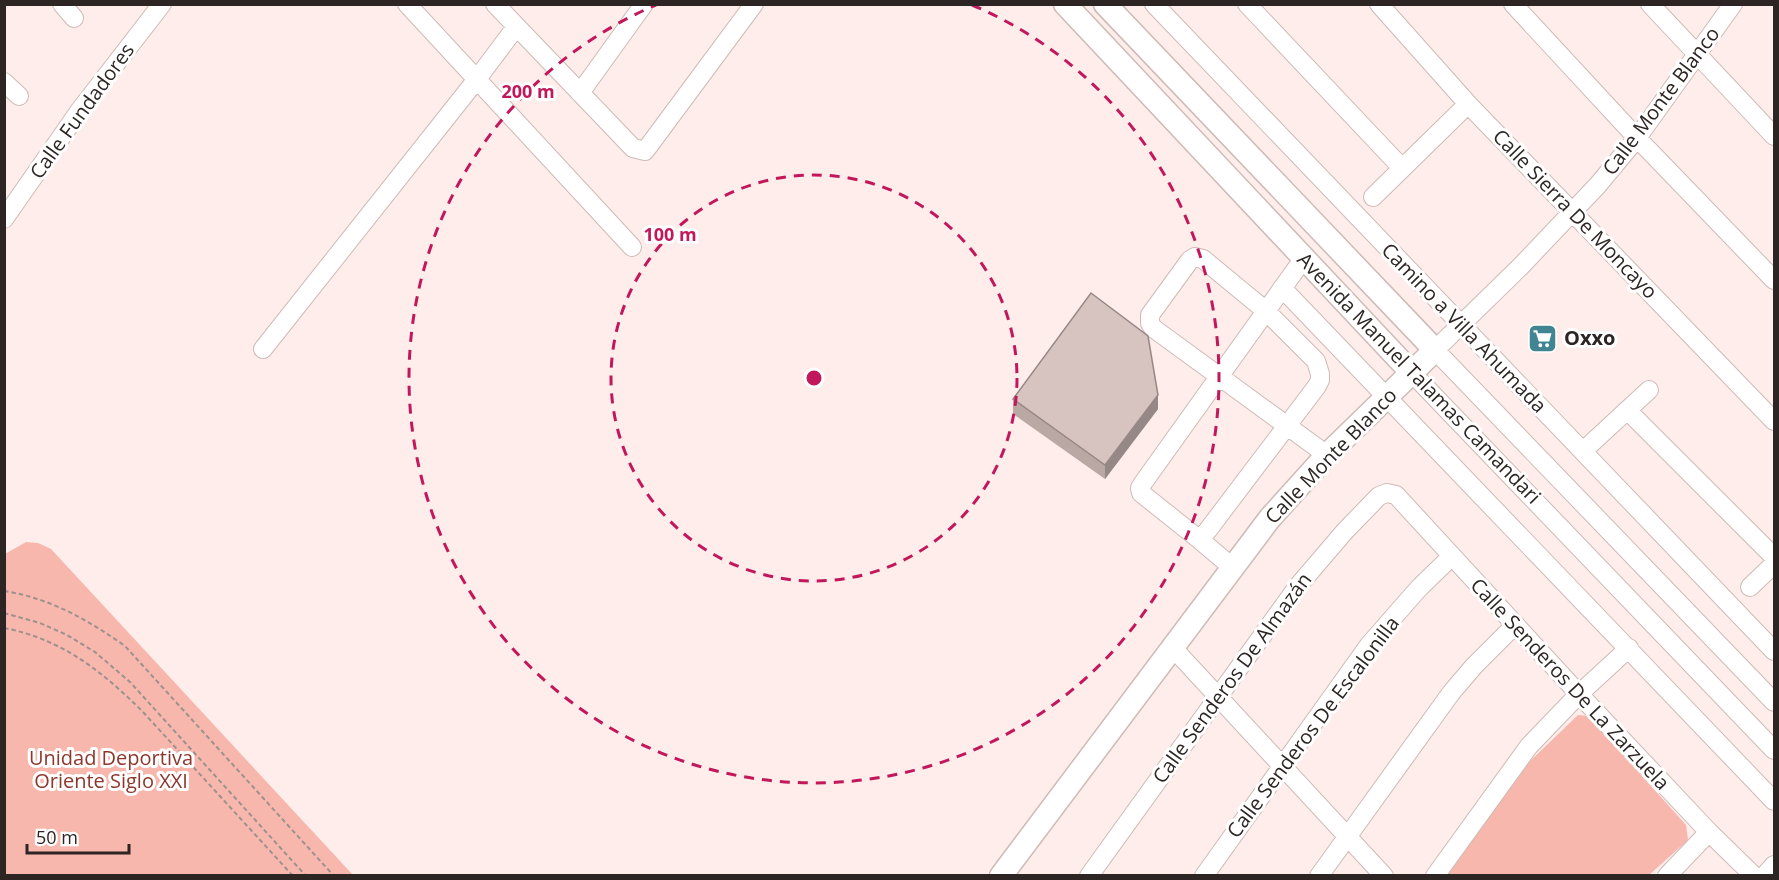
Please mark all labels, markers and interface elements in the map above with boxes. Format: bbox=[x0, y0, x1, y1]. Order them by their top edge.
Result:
street label: Calle Monte Blanco bbox=[1596, 21, 1725, 180]
street label: Calle Fundadores bbox=[23, 37, 140, 184]
text: 200 m bbox=[501, 79, 555, 103]
street label: Calle Sierra De Moncayo bbox=[1487, 123, 1664, 304]
text: 100 m bbox=[643, 222, 697, 246]
street label: Camino a Villa Ahumada bbox=[1376, 237, 1553, 419]
street label: Avenida Manuel Talamas Camandari bbox=[1292, 246, 1547, 509]
supermarket icon: Oxxo bbox=[1527, 322, 1559, 354]
place label: Oxxo bbox=[1564, 324, 1615, 351]
centre of rings bbox=[804, 368, 824, 388]
street label: Calle Monte Blanco bbox=[1259, 382, 1403, 529]
street label: Calle Senderos De Almazán bbox=[1146, 567, 1317, 788]
street label: Calle Senderos De La Zarzuela bbox=[1465, 572, 1676, 795]
street label: Calle Senderos De Escalonilla bbox=[1220, 610, 1405, 843]
park label: Unidad Deportiva Oriente Siglo XXI bbox=[29, 744, 193, 794]
scale bar bbox=[27, 817, 129, 855]
text: 50 m bbox=[36, 825, 78, 849]

